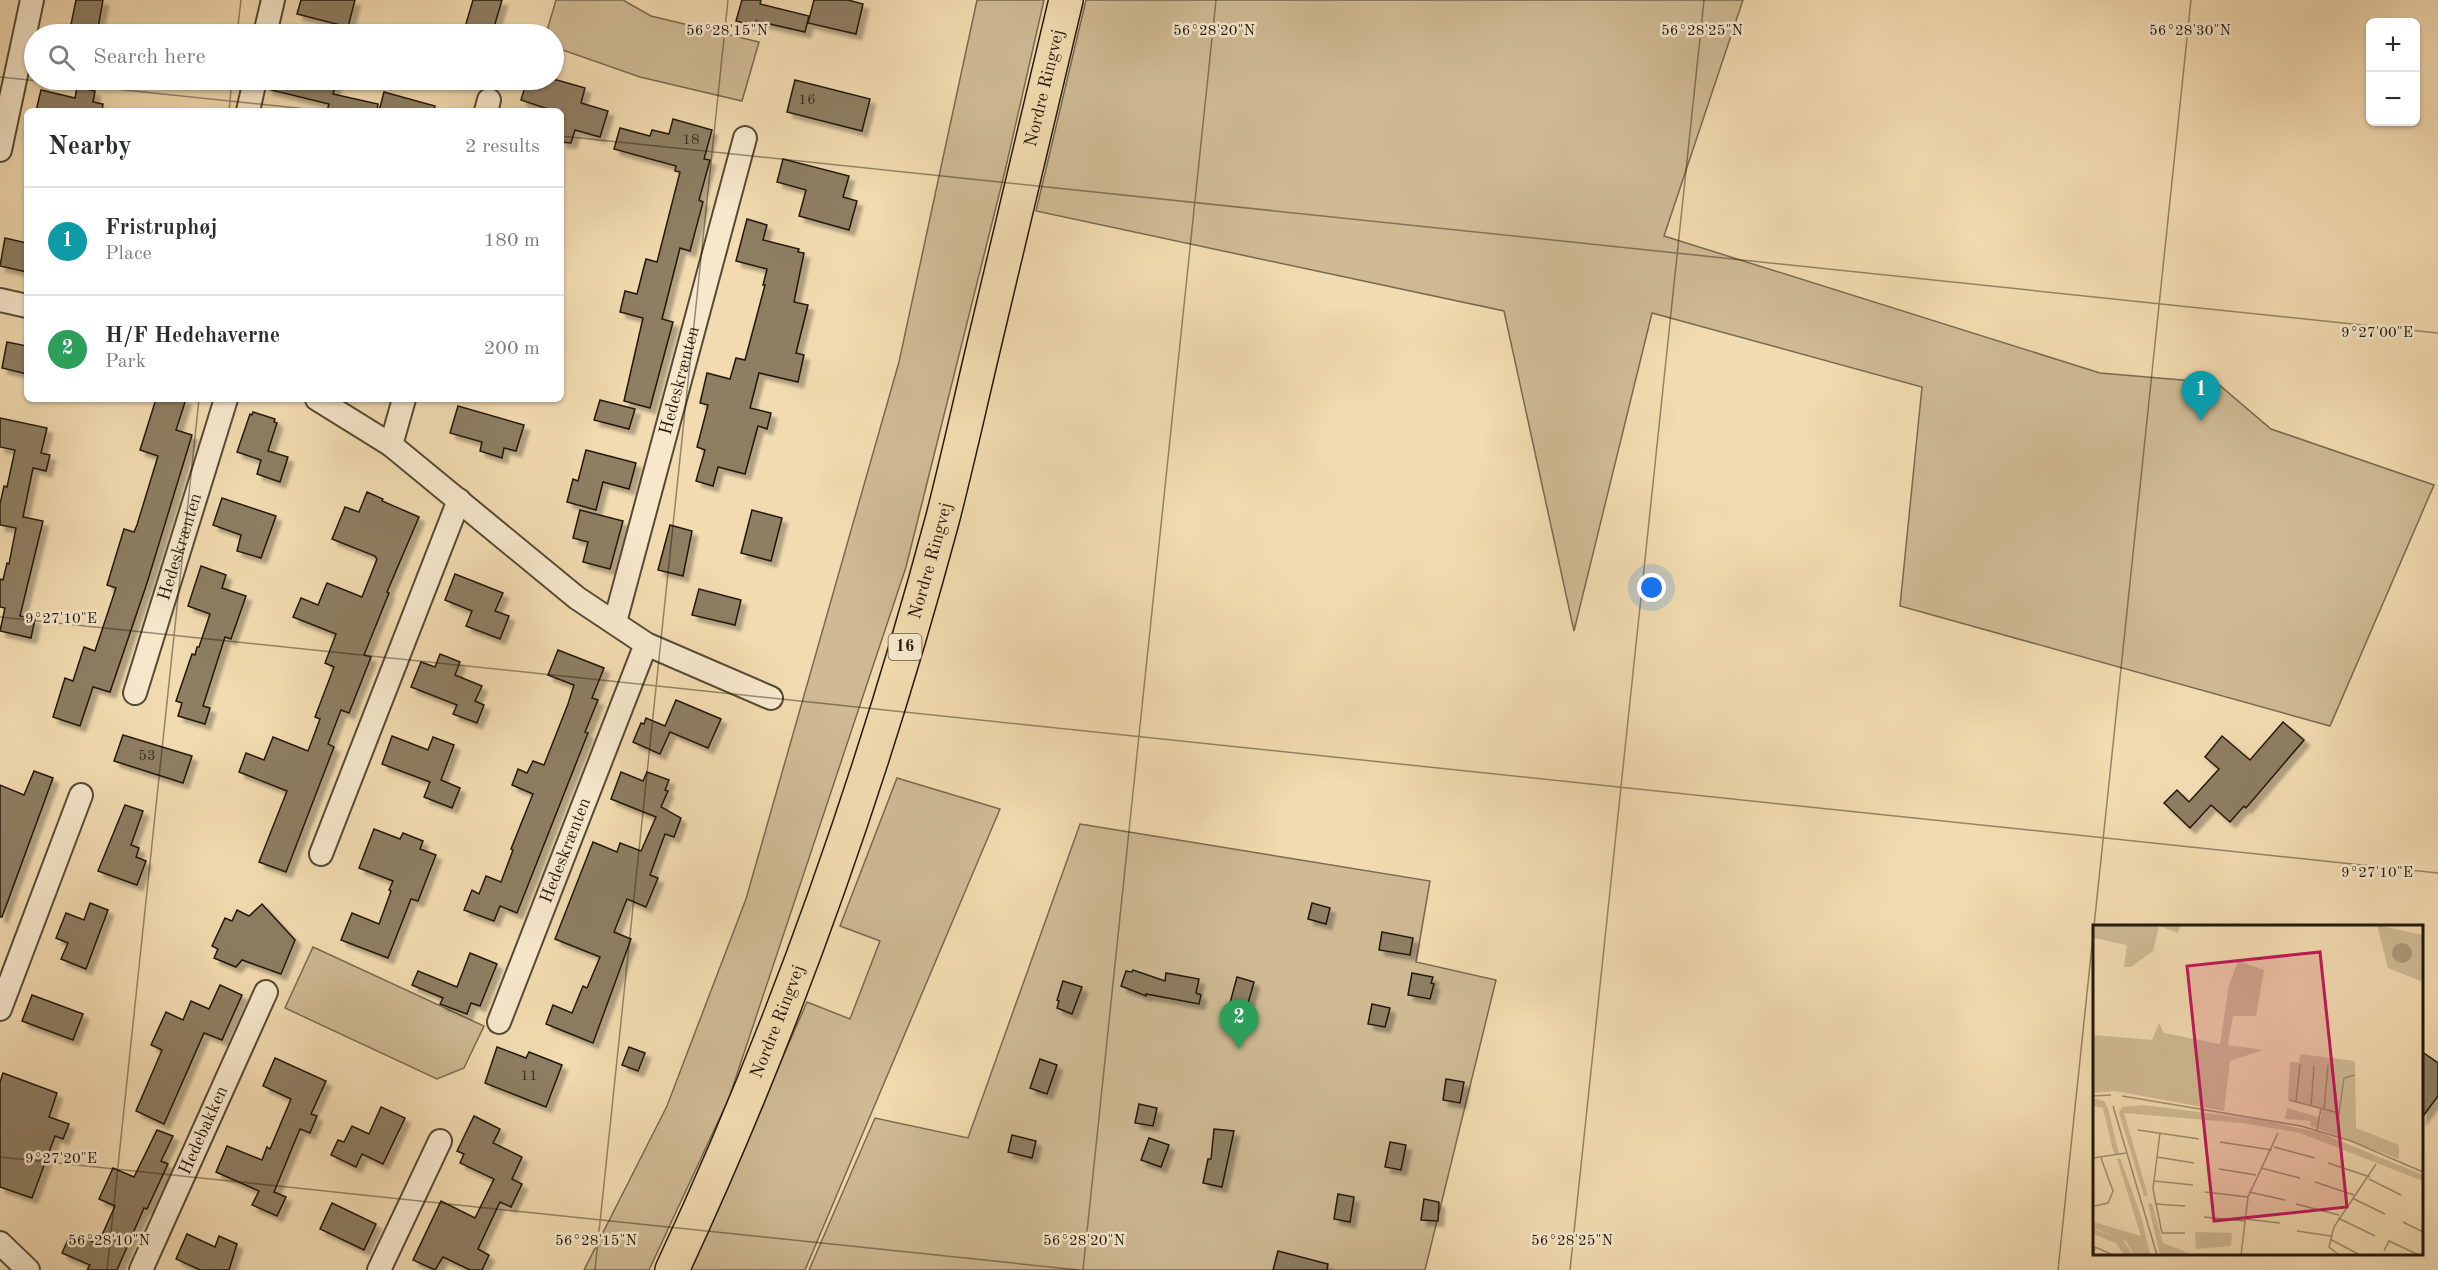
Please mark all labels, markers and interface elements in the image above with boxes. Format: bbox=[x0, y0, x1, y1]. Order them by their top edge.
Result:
map controls bbox=[2366, 18, 2420, 126]
button: + bbox=[2366, 18, 2420, 72]
search box bbox=[24, 24, 564, 90]
text: 56°28'15"N bbox=[686, 24, 768, 39]
text: 56°28'20"N bbox=[1173, 24, 1255, 39]
text: 56°28'25"N bbox=[1661, 24, 1743, 39]
text: 56°28'30"N bbox=[2149, 24, 2231, 39]
street label: Nordre Ringvej bbox=[1022, 28, 1068, 149]
icon: search bbox=[45, 41, 78, 74]
text: Search here bbox=[93, 46, 206, 68]
button: − bbox=[2366, 72, 2420, 126]
house number: 16 bbox=[798, 93, 816, 108]
house number: 18 bbox=[682, 133, 700, 148]
text: Nearby bbox=[48, 134, 132, 160]
text: 2 results bbox=[465, 137, 540, 157]
text: Fristruphøj bbox=[105, 217, 217, 239]
text: 1 bbox=[62, 231, 73, 251]
text: 180 m bbox=[484, 231, 540, 251]
text: Place bbox=[105, 244, 152, 264]
street label: Hedeskrænten bbox=[657, 324, 703, 437]
text: H/F Hedehaverne bbox=[105, 325, 280, 347]
text: 9°27'00"E bbox=[2341, 326, 2413, 341]
text: 2 bbox=[62, 339, 73, 359]
text: 200 m bbox=[484, 339, 540, 359]
text: Park bbox=[105, 352, 146, 372]
pin: 1 bbox=[2182, 372, 2220, 421]
street label: Hedeskrænten bbox=[155, 491, 205, 603]
street label: Nordre Ringvej bbox=[906, 500, 955, 621]
your location bbox=[1637, 573, 1666, 602]
text: 9°27'10"E bbox=[25, 612, 97, 627]
road number: 16 bbox=[888, 634, 922, 660]
house number: 53 bbox=[138, 749, 156, 764]
street label: Hedeskrænten bbox=[537, 795, 594, 906]
text: 9°27'10"E bbox=[2341, 866, 2413, 881]
inset map bbox=[2093, 925, 2423, 1255]
street label: Nordre Ringvej bbox=[748, 962, 808, 1081]
pin: 2 bbox=[1220, 1000, 1258, 1049]
house number: 11 bbox=[520, 1069, 538, 1084]
street label: Hedebakken bbox=[176, 1083, 232, 1177]
text: 9°27'20"E bbox=[25, 1152, 97, 1167]
text: 56°28'10"N bbox=[68, 1234, 150, 1249]
text: 56°28'15"N bbox=[555, 1234, 637, 1249]
text: 56°28'20"N bbox=[1043, 1234, 1125, 1249]
text: 56°28'25"N bbox=[1531, 1234, 1613, 1249]

